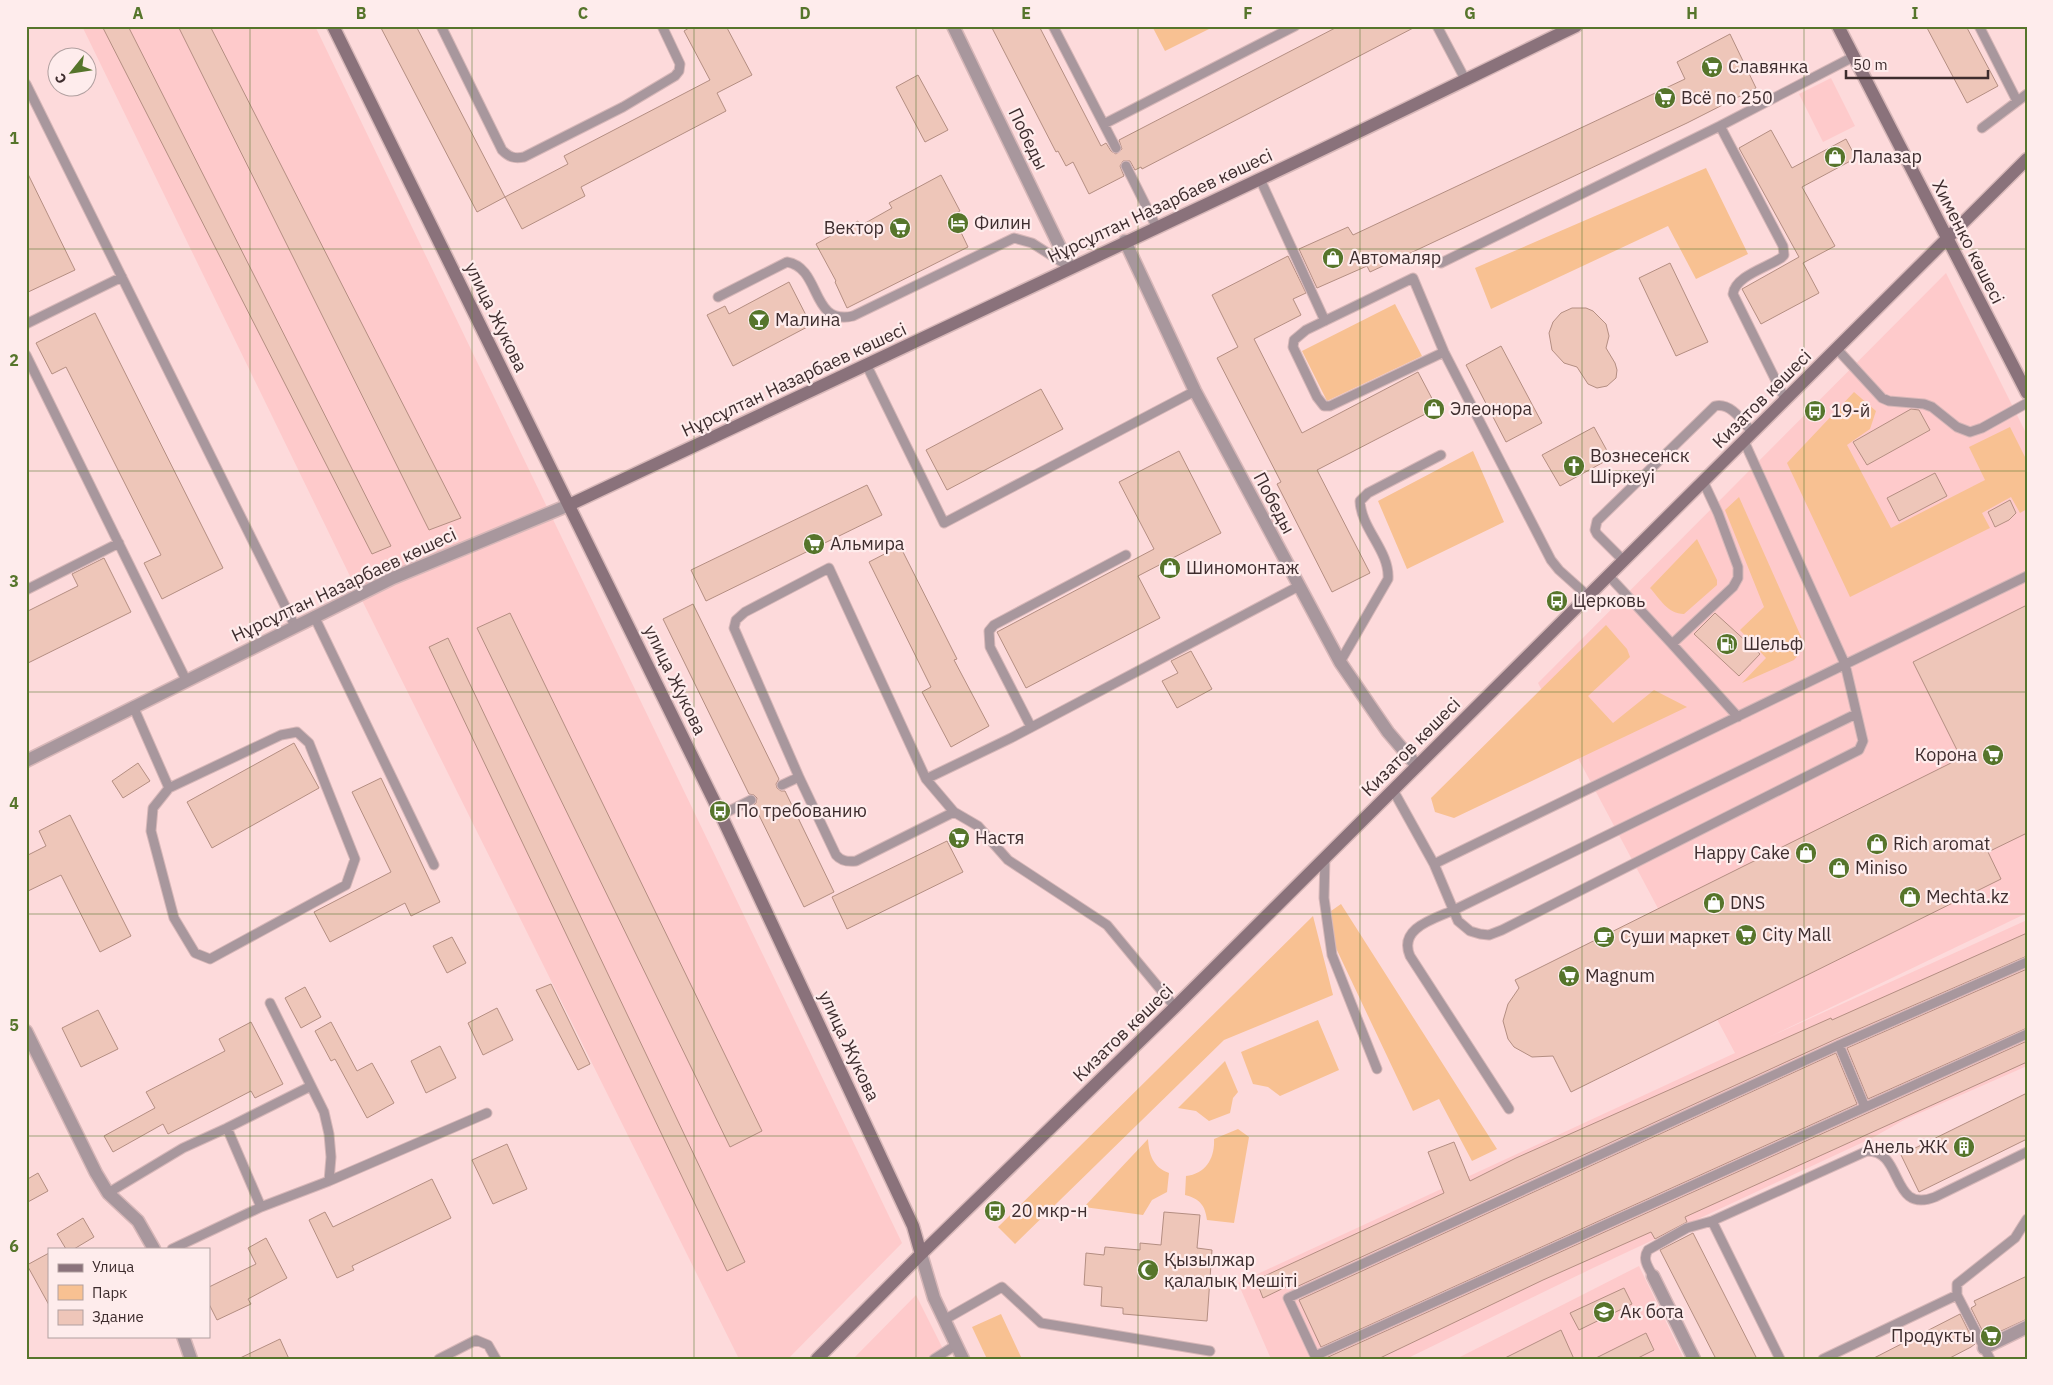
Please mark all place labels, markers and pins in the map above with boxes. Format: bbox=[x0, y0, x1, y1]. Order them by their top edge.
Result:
supermarket icon: Славянка bbox=[1700, 55, 1724, 79]
place label: Славянка bbox=[1728, 55, 1809, 78]
supermarket icon: Всё по 250 bbox=[1653, 86, 1677, 110]
place label: Всё по 250 bbox=[1681, 86, 1773, 109]
shop icon: Лалазар bbox=[1823, 145, 1847, 169]
place label: Лалазар bbox=[1851, 145, 1922, 168]
hotel icon: Филин bbox=[946, 211, 970, 235]
place label: Филин bbox=[974, 211, 1031, 234]
place label: Вектор bbox=[824, 216, 884, 239]
supermarket icon: Вектор bbox=[888, 216, 912, 240]
shop icon: Автомаляр bbox=[1321, 246, 1345, 270]
place label: Автомаляр bbox=[1349, 246, 1441, 269]
bar icon: Малина bbox=[747, 308, 771, 332]
place label: Малина bbox=[775, 308, 841, 331]
shop icon: Элеонора bbox=[1422, 397, 1446, 421]
place label: Элеонора bbox=[1450, 397, 1532, 420]
bus stop icon: 19-й bbox=[1803, 399, 1827, 423]
place label: 19-й bbox=[1831, 399, 1870, 422]
place label: Вознесенск Шіркеуі bbox=[1590, 444, 1690, 488]
church icon: Вознесенск Шіркеуі bbox=[1562, 454, 1586, 478]
supermarket icon: Альмира bbox=[802, 532, 826, 556]
place label: Альмира bbox=[830, 532, 905, 555]
shop icon: Шиномонтаж bbox=[1158, 556, 1182, 580]
place label: Шиномонтаж bbox=[1186, 556, 1300, 579]
bus stop icon: Церковь bbox=[1545, 589, 1569, 613]
place label: Церковь bbox=[1573, 589, 1645, 612]
fuel station icon: Шельф bbox=[1715, 632, 1739, 656]
place label: Шельф bbox=[1743, 632, 1803, 655]
place label: Корона bbox=[1915, 743, 1977, 766]
supermarket icon: Корона bbox=[1981, 743, 2005, 767]
bus stop icon: По требованию bbox=[708, 799, 732, 823]
place label: По требованию bbox=[736, 799, 867, 822]
supermarket icon: Настя bbox=[947, 826, 971, 850]
place label: Настя bbox=[975, 826, 1024, 849]
shop icon: Rich aromat bbox=[1865, 832, 1889, 856]
place label: Rich aromat bbox=[1893, 832, 1990, 855]
place label: Happy Cake bbox=[1694, 841, 1790, 864]
shop icon: Happy Cake bbox=[1794, 841, 1818, 865]
shop icon: Miniso bbox=[1827, 856, 1851, 880]
place label: Miniso bbox=[1855, 856, 1908, 879]
shop icon: Mechta.kz bbox=[1898, 885, 1922, 909]
place label: Mechta.kz bbox=[1926, 885, 2009, 908]
shop icon: DNS bbox=[1702, 891, 1726, 915]
place label: DNS bbox=[1730, 891, 1765, 914]
supermarket icon: City Mall bbox=[1734, 923, 1758, 947]
place label: City Mall bbox=[1762, 923, 1831, 946]
cafe icon: Суши маркет bbox=[1592, 925, 1616, 949]
place label: Суши маркет bbox=[1620, 925, 1730, 948]
supermarket icon: Magnum bbox=[1557, 964, 1581, 988]
place label: Magnum bbox=[1585, 964, 1655, 987]
place label: Анель ЖК bbox=[1863, 1135, 1948, 1158]
building icon: Анель ЖК bbox=[1952, 1135, 1976, 1159]
bus stop icon: 20 мкр-н bbox=[983, 1199, 1007, 1223]
place label: 20 мкр-н bbox=[1011, 1199, 1088, 1222]
place label: Қызылжар қалалық Мешіті bbox=[1164, 1248, 1298, 1292]
mosque icon: Қызылжар қалалық Мешіті bbox=[1136, 1258, 1160, 1282]
school or university icon: Ак бота bbox=[1592, 1300, 1616, 1324]
place label: Ак бота bbox=[1620, 1300, 1684, 1323]
place label: Продукты bbox=[1891, 1324, 1975, 1347]
supermarket icon: Продукты bbox=[1979, 1324, 2003, 1348]

